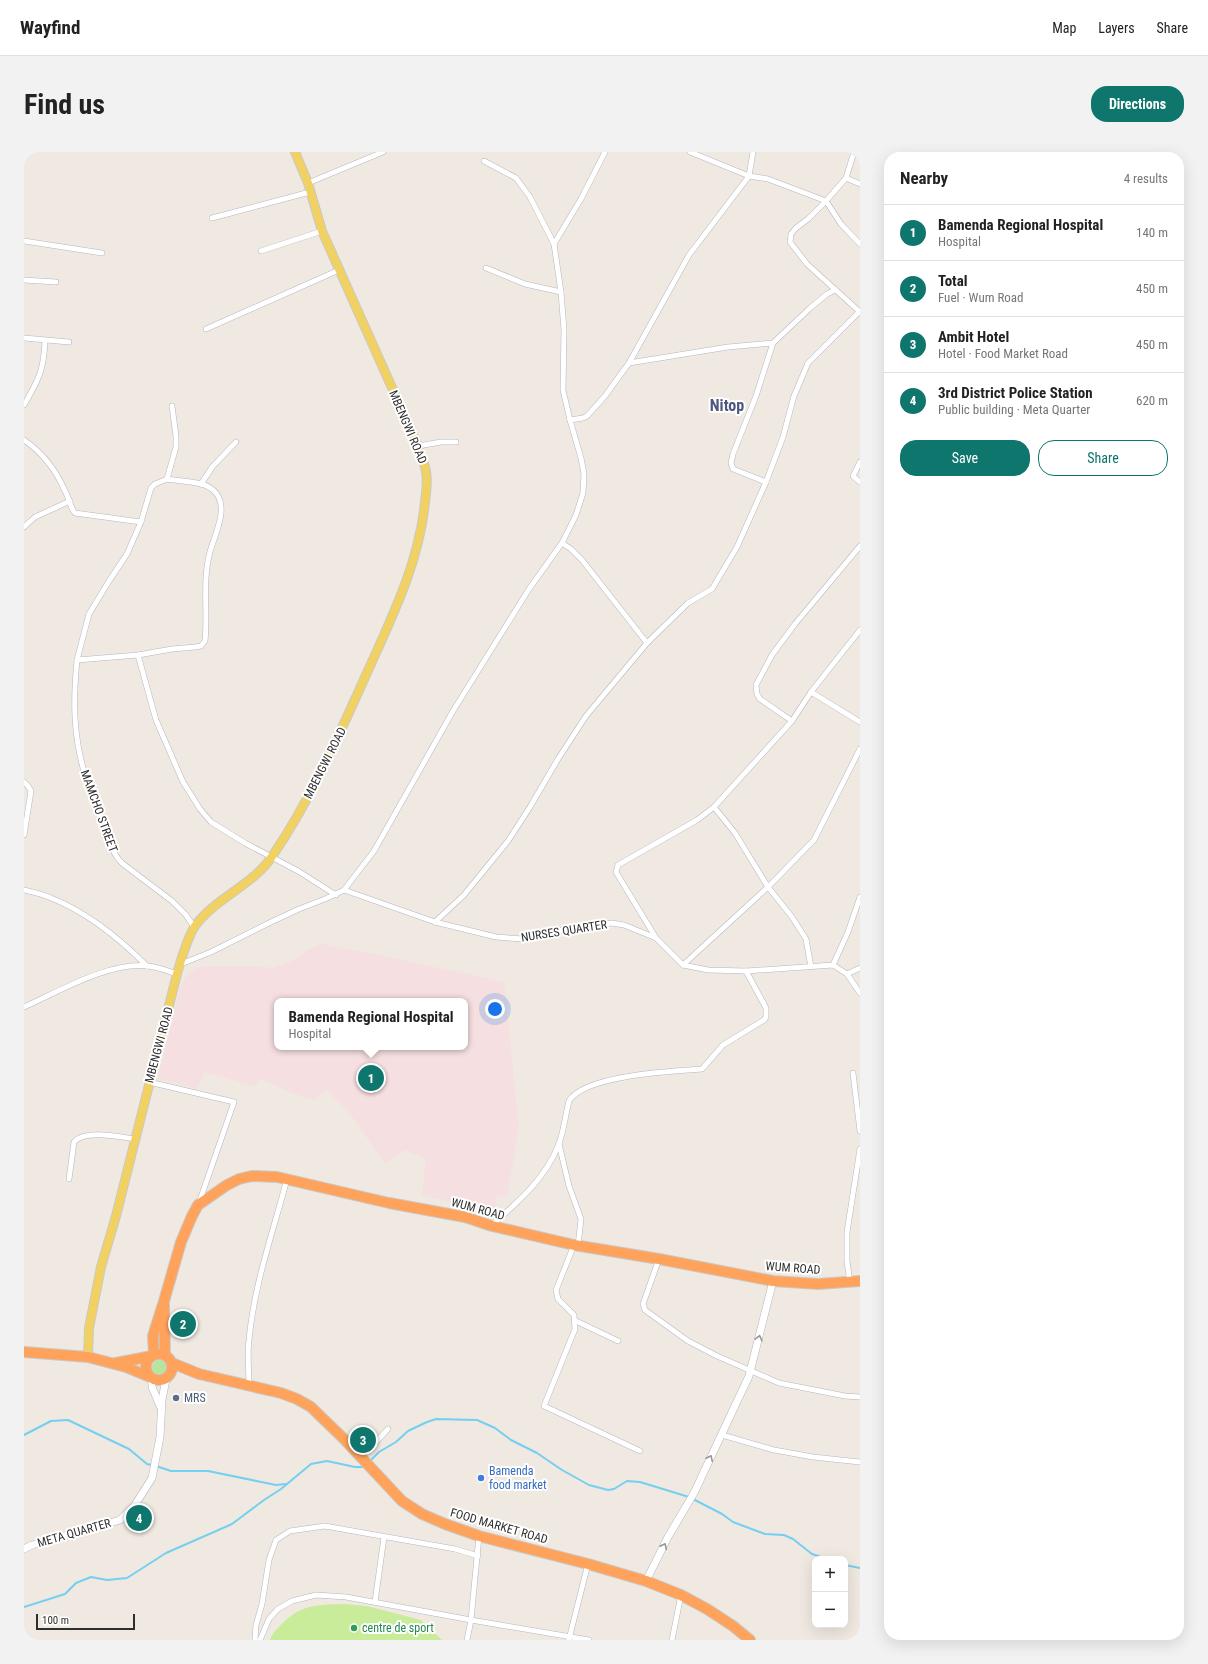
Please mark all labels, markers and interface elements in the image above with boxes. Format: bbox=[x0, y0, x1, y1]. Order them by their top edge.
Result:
text: Wayfind bbox=[20, 16, 80, 39]
text: Map bbox=[1052, 20, 1076, 36]
text: Layers bbox=[1098, 20, 1135, 36]
text: Share bbox=[1157, 20, 1188, 36]
button: Directions bbox=[1091, 86, 1184, 122]
text: Find us bbox=[24, 88, 105, 121]
text: Nearby bbox=[900, 168, 948, 188]
text: 4 results bbox=[1124, 171, 1168, 186]
text: Bamenda Regional Hospital bbox=[938, 216, 1103, 234]
text: 1 bbox=[910, 225, 916, 240]
text: 140 m bbox=[1136, 225, 1168, 240]
text: Hospital bbox=[938, 234, 981, 249]
text: Total bbox=[938, 272, 968, 290]
text: 2 bbox=[910, 281, 916, 296]
text: 450 m bbox=[1136, 281, 1168, 296]
text: Fuel · Wum Road bbox=[938, 290, 1024, 305]
text: Ambit Hotel bbox=[938, 328, 1009, 346]
text: 3 bbox=[910, 337, 916, 352]
text: 450 m bbox=[1136, 337, 1168, 352]
text: Hotel · Food Market Road bbox=[938, 346, 1068, 361]
text: 3rd District Police Station bbox=[938, 384, 1093, 402]
street label: MBENGWI ROAD bbox=[386, 388, 430, 466]
text: 4 bbox=[910, 393, 916, 408]
text: 620 m bbox=[1136, 393, 1168, 408]
district label: Nitop bbox=[710, 396, 744, 415]
text: Public building · Meta Quarter bbox=[938, 402, 1090, 417]
button: Save bbox=[900, 440, 1030, 476]
button: Share bbox=[1038, 440, 1168, 476]
street label: MBENGWI ROAD bbox=[301, 725, 349, 801]
street label: MAMCHO STREET bbox=[78, 768, 120, 854]
street label: NURSES QUARTER bbox=[520, 917, 609, 945]
popup bbox=[274, 998, 468, 1050]
your location bbox=[485, 999, 505, 1019]
street label: MBENGWI ROAD bbox=[142, 1005, 176, 1085]
text: Bamenda Regional Hospital bbox=[288, 1008, 454, 1026]
text: Hospital bbox=[288, 1026, 331, 1041]
pin: 1 bbox=[358, 1063, 384, 1093]
street label: WUM ROAD bbox=[450, 1195, 506, 1223]
street label: WUM ROAD bbox=[765, 1259, 821, 1277]
pin: 2 bbox=[170, 1309, 196, 1339]
one-way arrow bbox=[754, 1335, 762, 1341]
place label: MRS bbox=[184, 1391, 206, 1405]
marker: MRS bbox=[171, 1393, 181, 1403]
pin: 3 bbox=[350, 1425, 376, 1455]
one-way arrow bbox=[705, 1455, 713, 1462]
place label: Bamenda food market bbox=[489, 1464, 547, 1492]
marker: Bamenda food market bbox=[476, 1473, 486, 1483]
pin: 4 bbox=[126, 1503, 152, 1533]
street label: FOOD MARKET ROAD bbox=[449, 1505, 550, 1547]
street label: META QUARTER bbox=[36, 1516, 113, 1550]
one-way arrow bbox=[659, 1543, 667, 1550]
map controls bbox=[812, 1556, 848, 1628]
button: + bbox=[812, 1556, 848, 1592]
button: − bbox=[812, 1592, 848, 1628]
scale bar bbox=[36, 1612, 135, 1631]
text: 100 m bbox=[42, 1614, 69, 1627]
place label: centre de sport bbox=[362, 1621, 434, 1635]
marker: centre de sport bbox=[349, 1623, 359, 1633]

